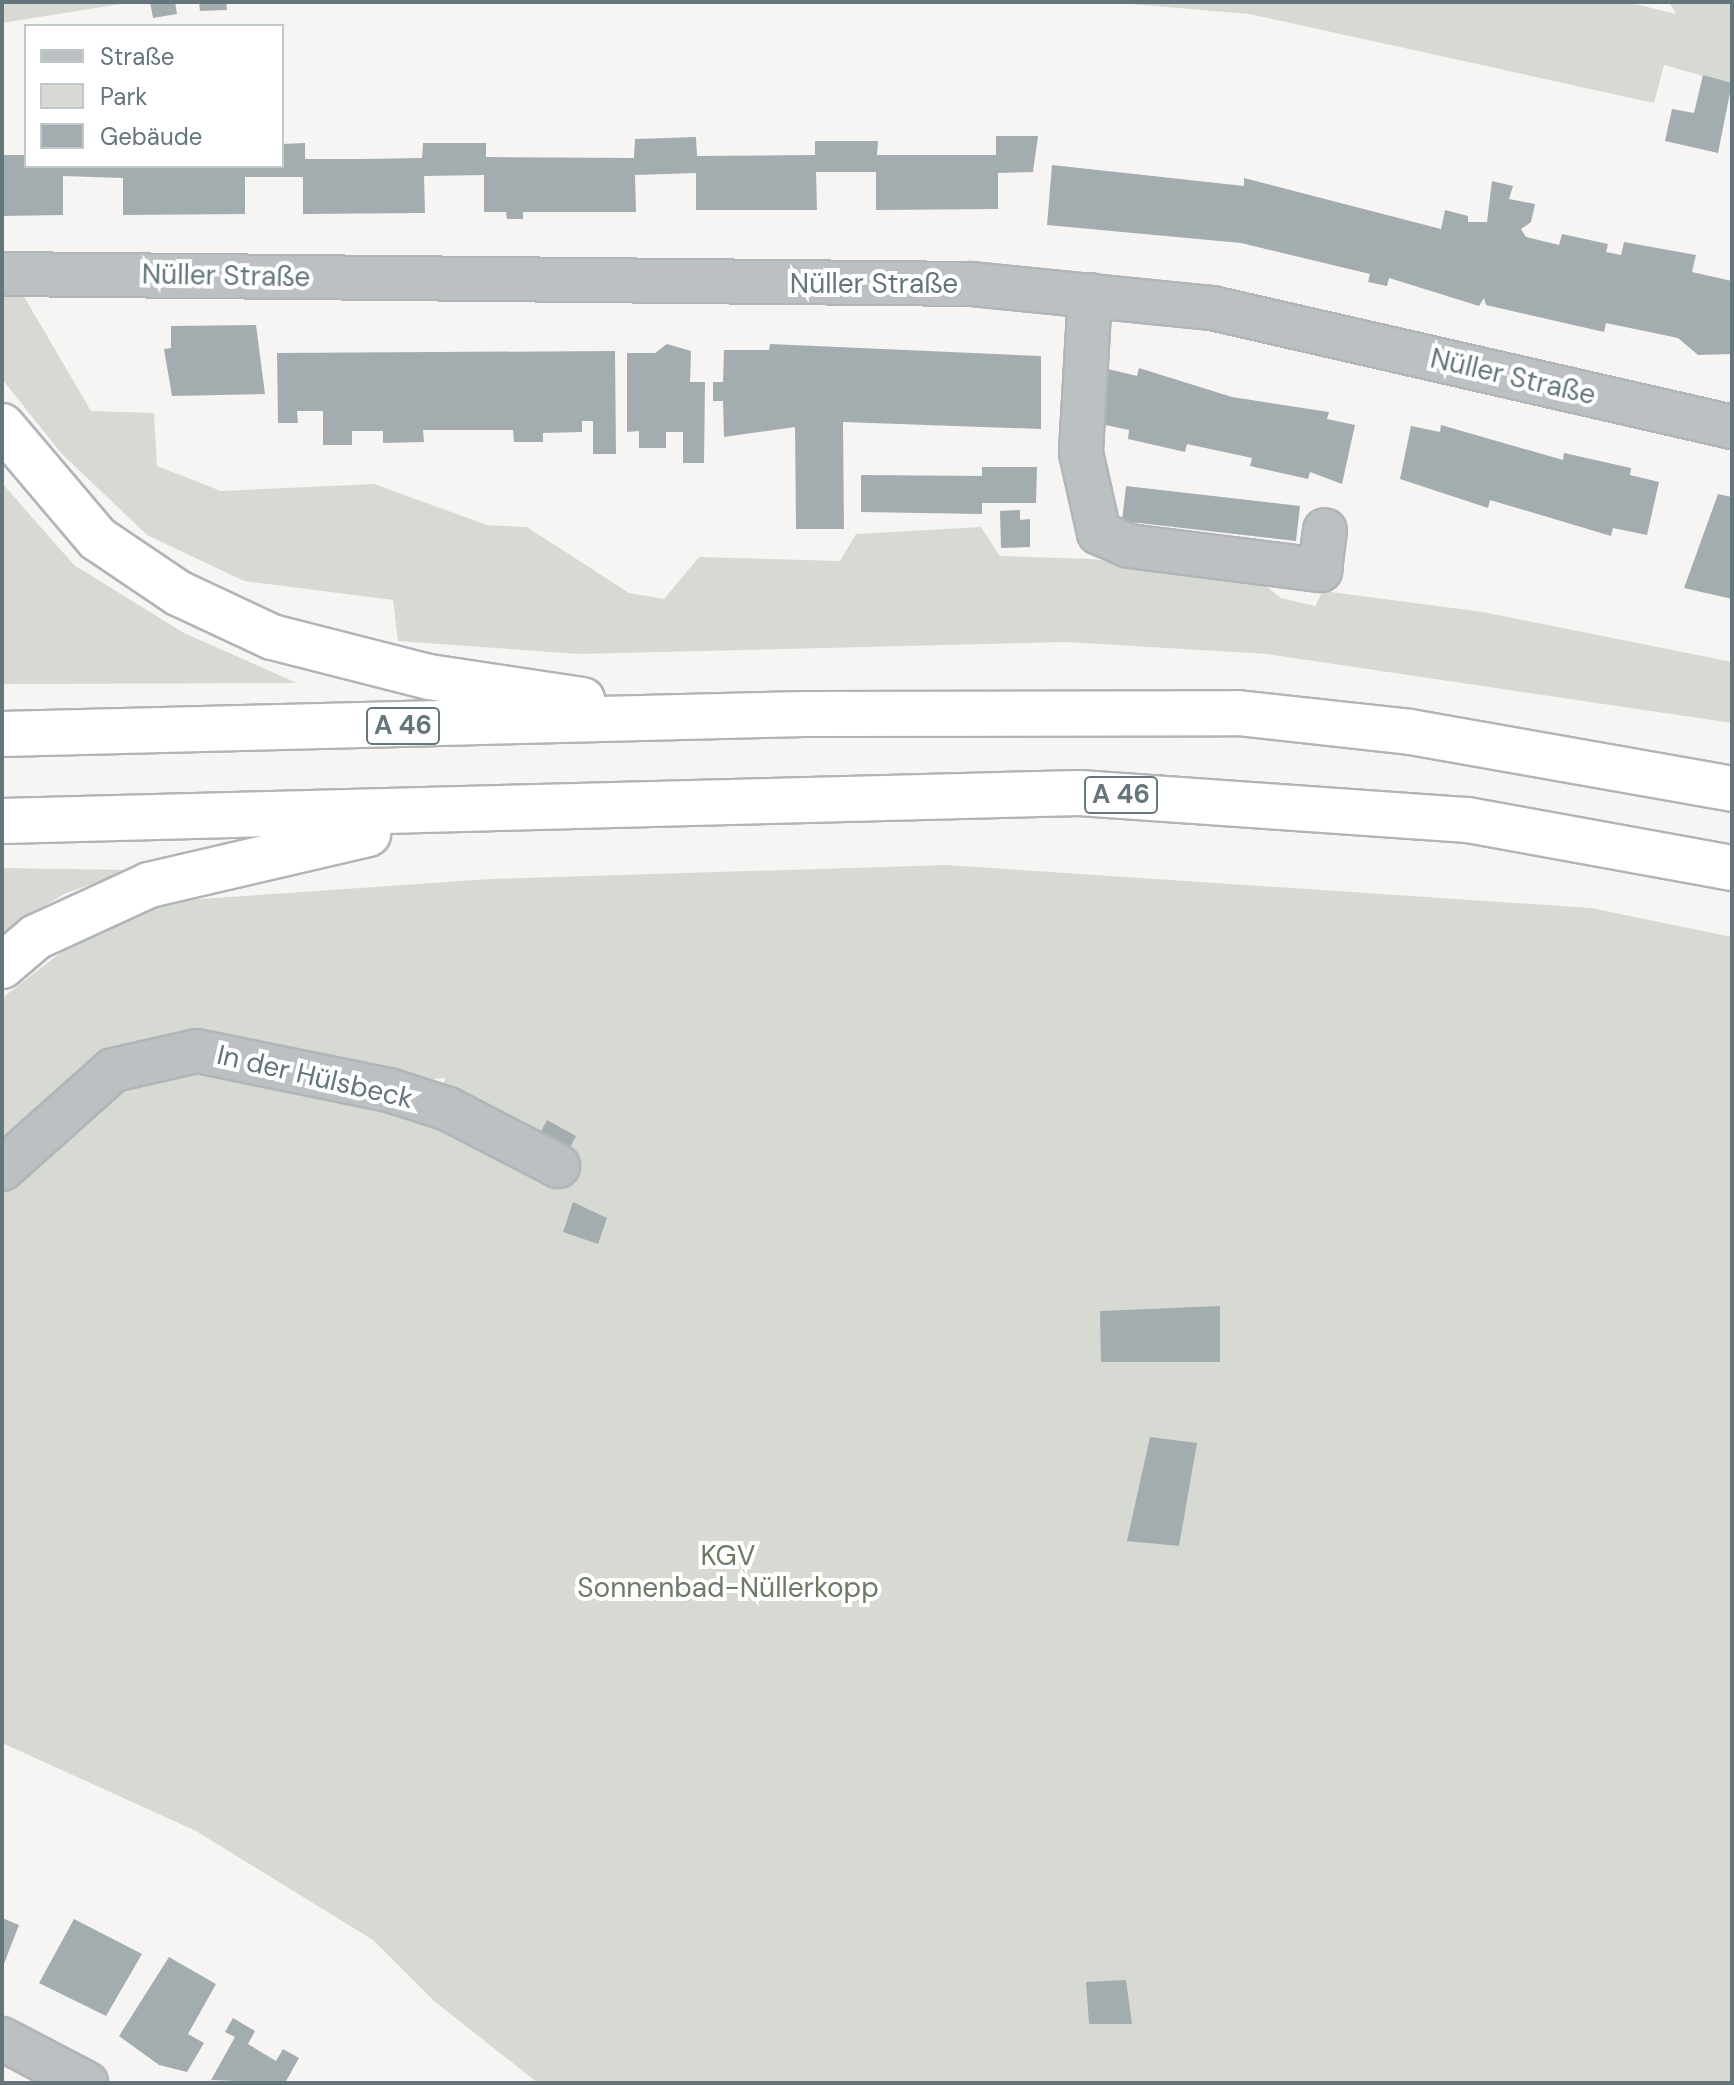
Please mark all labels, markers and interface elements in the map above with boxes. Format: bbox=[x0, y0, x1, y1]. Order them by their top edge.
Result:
legend bbox=[24, 24, 284, 168]
text: Straße bbox=[100, 41, 174, 72]
text: Park bbox=[100, 81, 147, 112]
text: Gebäude bbox=[100, 121, 202, 152]
street label: Nüller Straße bbox=[142, 258, 310, 294]
street label: Nüller Straße bbox=[790, 267, 958, 301]
street label: Nüller Straße bbox=[1427, 342, 1599, 412]
road number: A 46 bbox=[365, 704, 441, 748]
road number: A 46 bbox=[1083, 773, 1159, 817]
street label: In der Hülsbeck bbox=[214, 1038, 416, 1116]
park label: KGV Sonnenbad-Nüllerkopp bbox=[577, 1539, 879, 1605]

